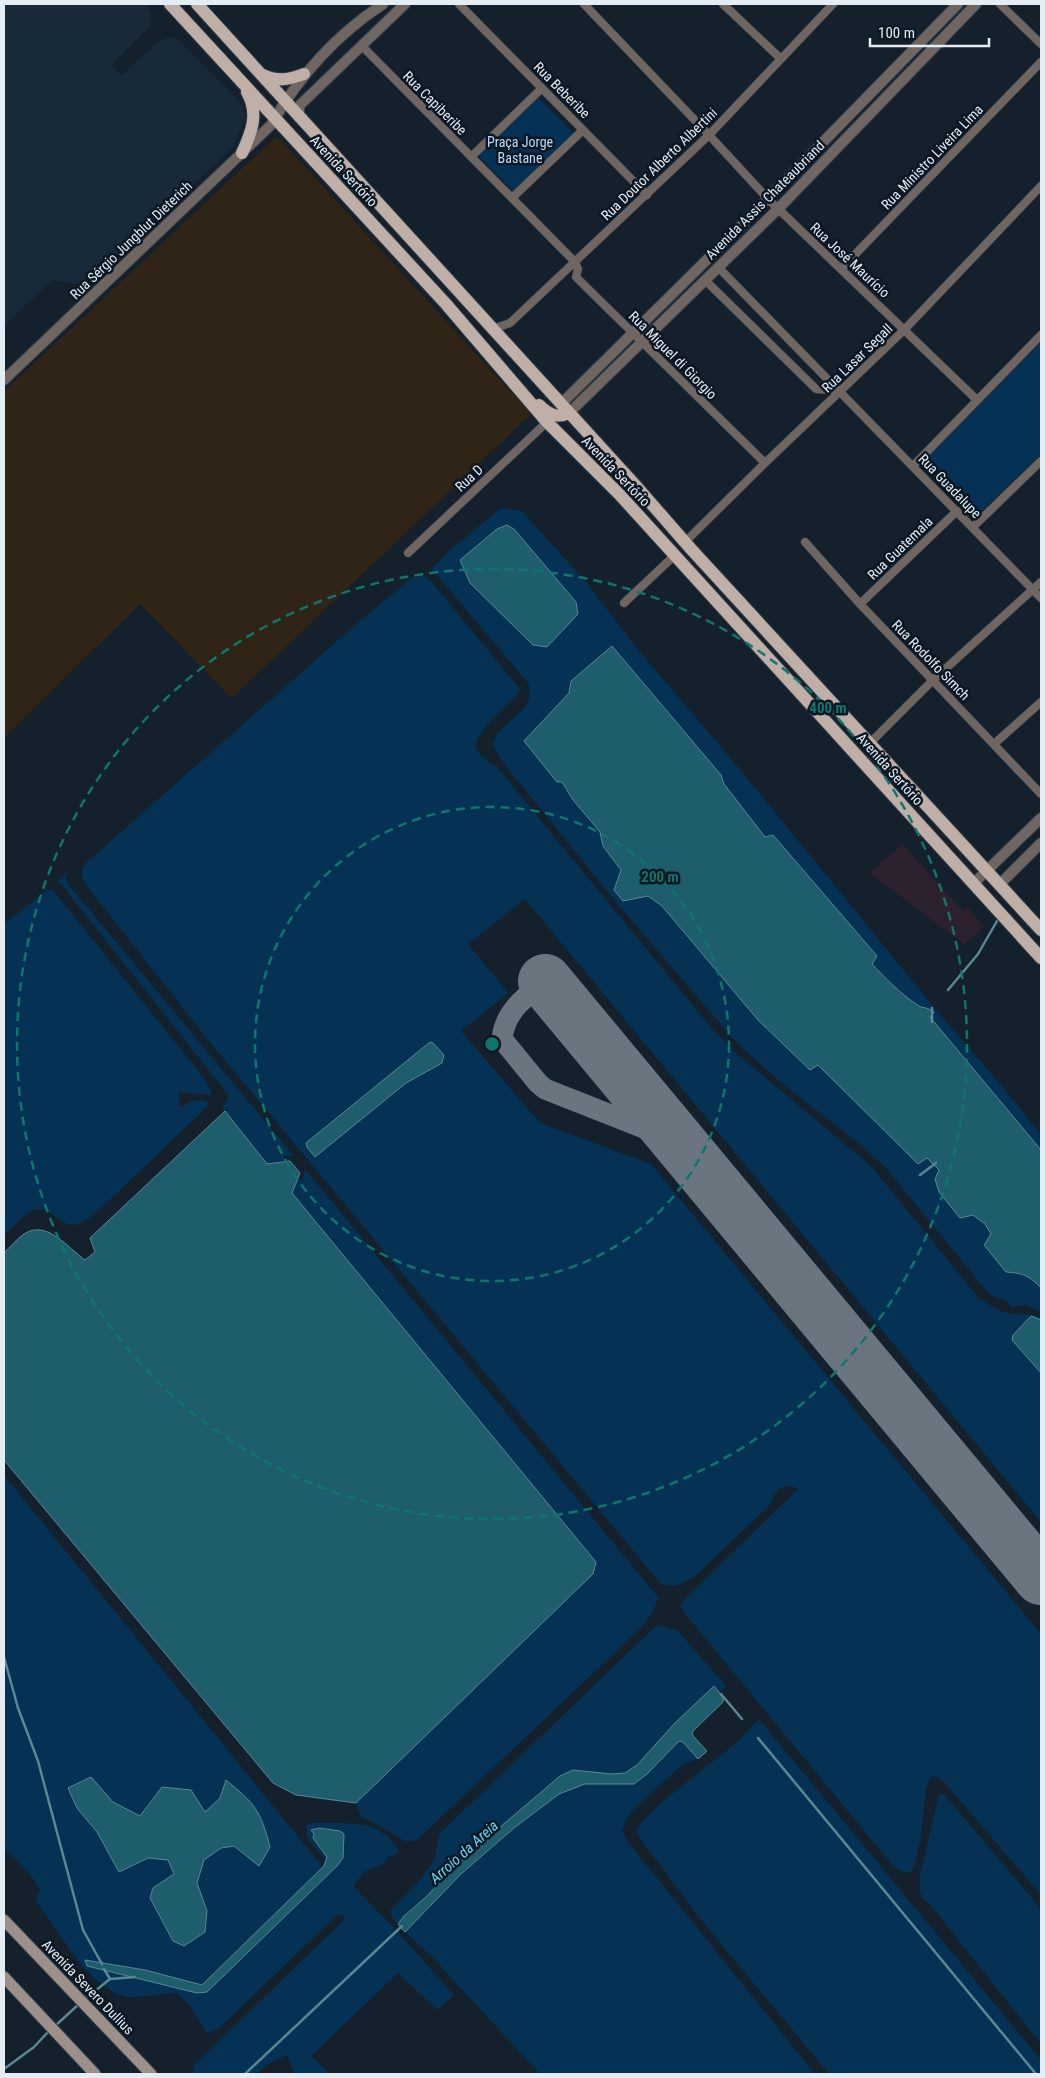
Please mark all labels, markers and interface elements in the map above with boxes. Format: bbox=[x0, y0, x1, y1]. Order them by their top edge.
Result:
scale bar bbox=[870, 15, 989, 47]
text: 100 m bbox=[878, 24, 915, 42]
street label: Rua Beberibe bbox=[531, 59, 594, 122]
street label: Rua Capiberibe bbox=[400, 68, 470, 138]
street label: Rua Ministro Liveira Lima bbox=[878, 101, 986, 213]
street label: Rua Doutor Alberto Albertini bbox=[598, 105, 720, 223]
street label: Avenida Sertório bbox=[307, 132, 381, 210]
park label: Praça Jorge Bastane bbox=[487, 134, 554, 166]
street label: Avenida Assis Chateaubriand bbox=[702, 137, 828, 263]
street label: Rua Sérgio Jungblut Dieterich bbox=[67, 178, 195, 302]
street label: Rua José Maurício bbox=[807, 219, 893, 301]
street label: Rua Miguel di Giorgio bbox=[626, 308, 720, 402]
street label: Rua Lasar Segall bbox=[818, 320, 896, 396]
street label: Avenida Sertório bbox=[579, 433, 653, 509]
street label: Rua Guadalupe bbox=[915, 451, 985, 522]
street label: Rua D bbox=[452, 461, 486, 495]
street label: Rua Guatemala bbox=[864, 513, 936, 583]
street label: Rua Rodolfo Simch bbox=[889, 617, 973, 703]
text: 400 m bbox=[809, 699, 847, 717]
street label: Avenida Sertório bbox=[854, 730, 926, 808]
text: 200 m bbox=[641, 868, 679, 886]
centre of rings bbox=[483, 1035, 501, 1053]
water label: Arroio da Areia bbox=[425, 1817, 502, 1888]
street label: Avenida Severo Dullius bbox=[39, 1936, 137, 2038]

